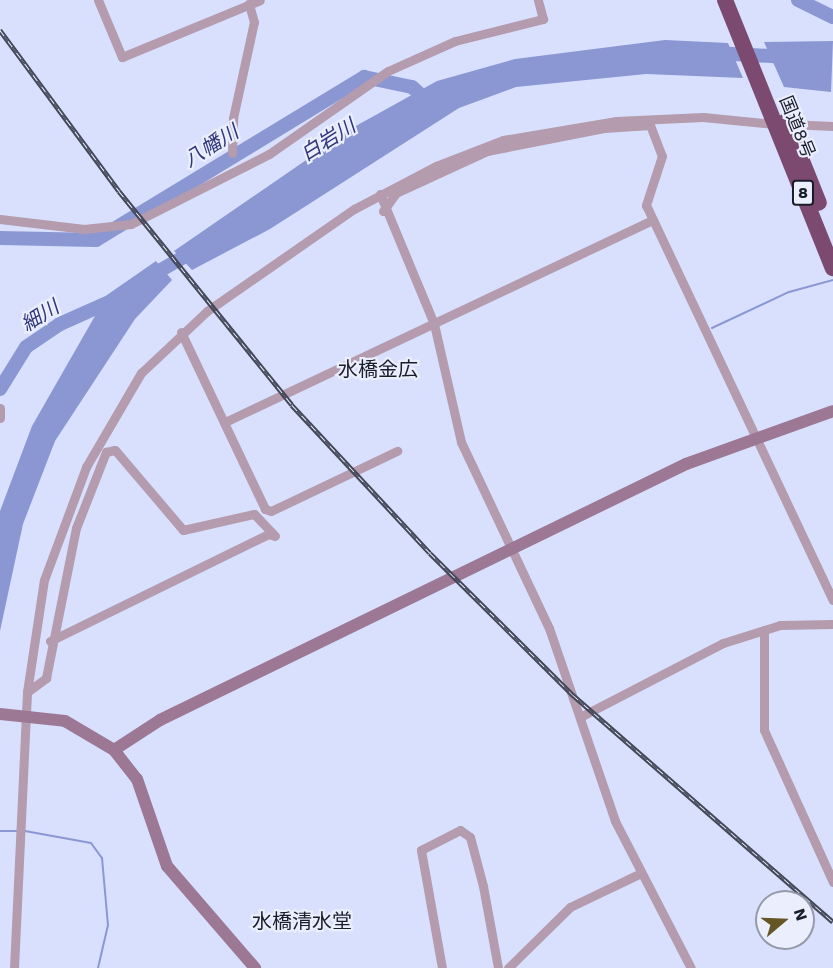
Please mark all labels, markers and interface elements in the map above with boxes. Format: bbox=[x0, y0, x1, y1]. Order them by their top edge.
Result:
street label: 国道8号 bbox=[775, 93, 819, 161]
water label: 白岩川 bbox=[296, 114, 360, 166]
water label: 八幡川 bbox=[179, 120, 243, 172]
road number: 8 bbox=[791, 180, 815, 206]
water label: 細川 bbox=[17, 295, 63, 337]
district label: 水橋金広 bbox=[338, 357, 418, 381]
north arrow bbox=[755, 890, 815, 950]
text: N bbox=[790, 906, 812, 923]
district label: 水橋清水堂 bbox=[252, 909, 352, 933]

